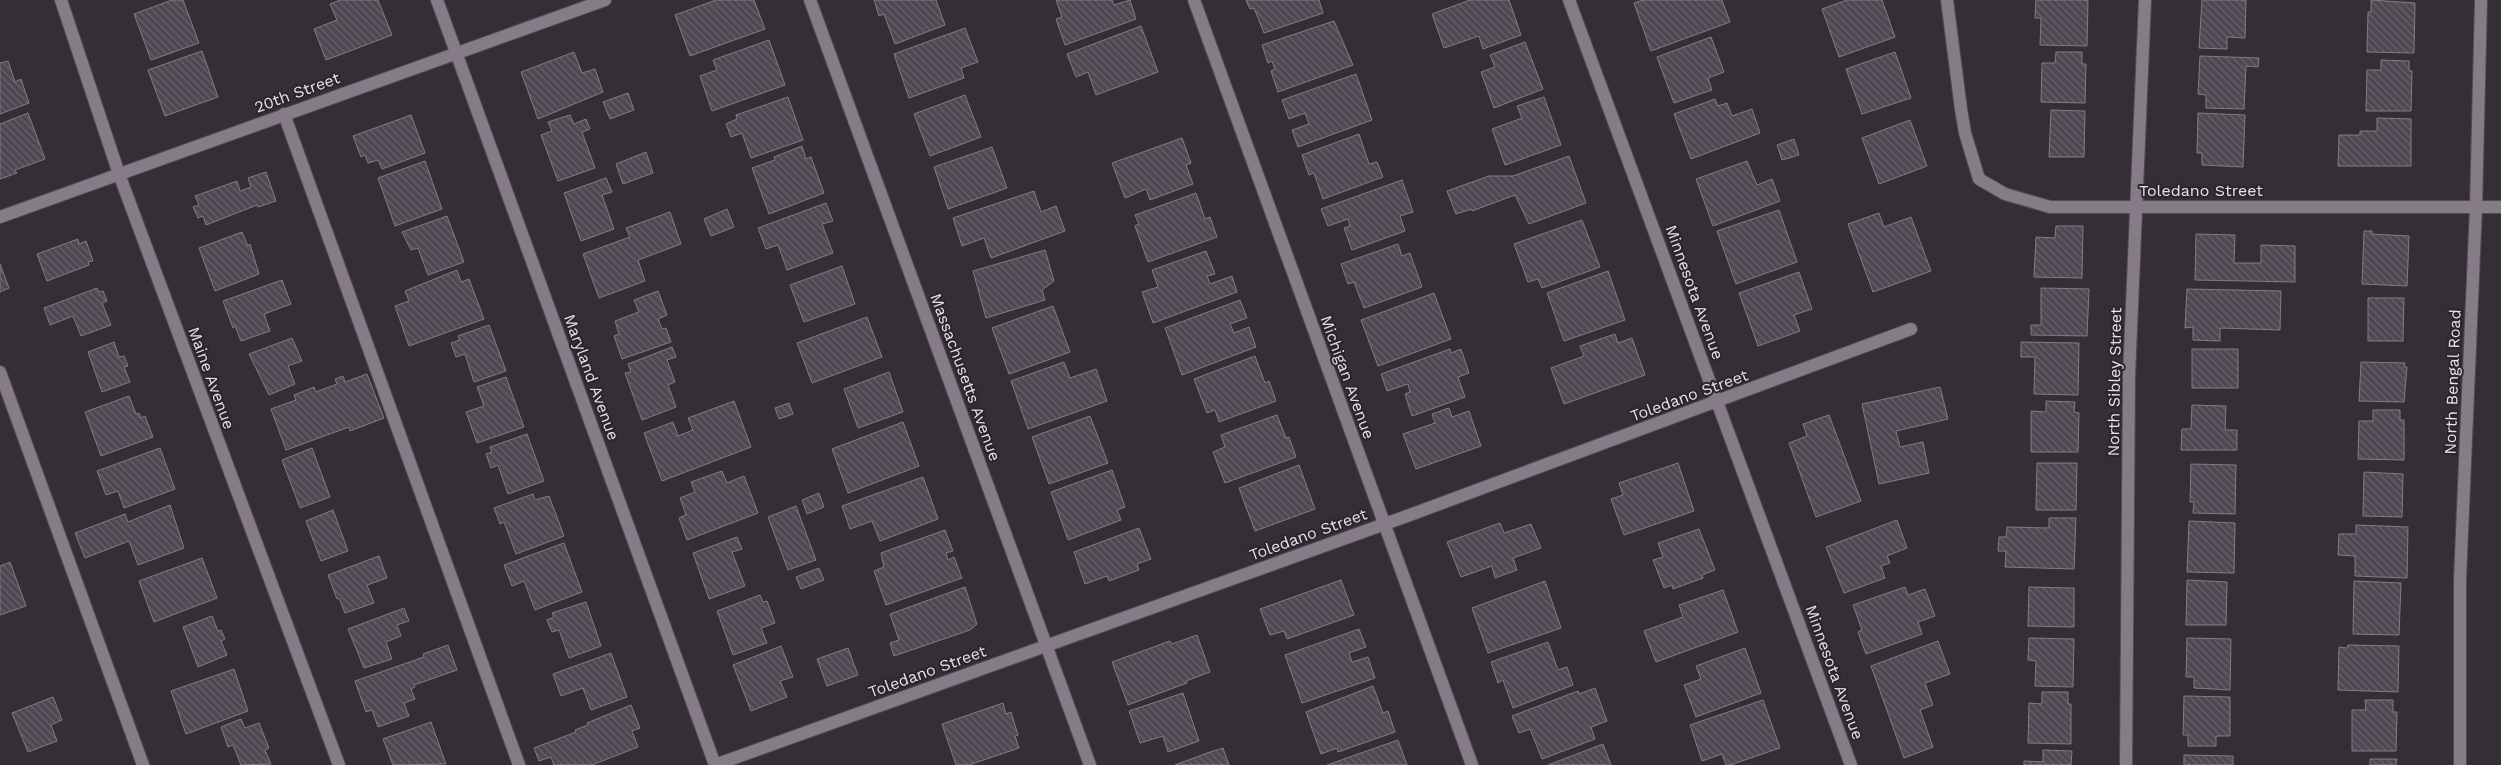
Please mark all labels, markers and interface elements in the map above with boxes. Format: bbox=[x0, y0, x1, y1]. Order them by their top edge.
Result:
street label: 20th Street bbox=[252, 68, 343, 117]
street label: Toledano Street bbox=[2139, 181, 2263, 200]
street label: Minnesota Avenue bbox=[1661, 222, 1728, 362]
street label: Massachusetts Avenue bbox=[926, 291, 1005, 464]
street label: North Sibley Street bbox=[2104, 307, 2125, 457]
street label: North Bengal Road bbox=[2440, 309, 2465, 455]
street label: Maryland Avenue bbox=[560, 312, 623, 443]
street label: Michigan Avenue bbox=[1316, 313, 1379, 441]
street label: Maine Avenue bbox=[184, 324, 239, 432]
street label: Toledano Street bbox=[1628, 365, 1751, 426]
street label: Toledano Street bbox=[1247, 504, 1370, 565]
street label: Minnesota Avenue bbox=[1801, 602, 1868, 742]
street label: Toledano Street bbox=[866, 641, 989, 702]

